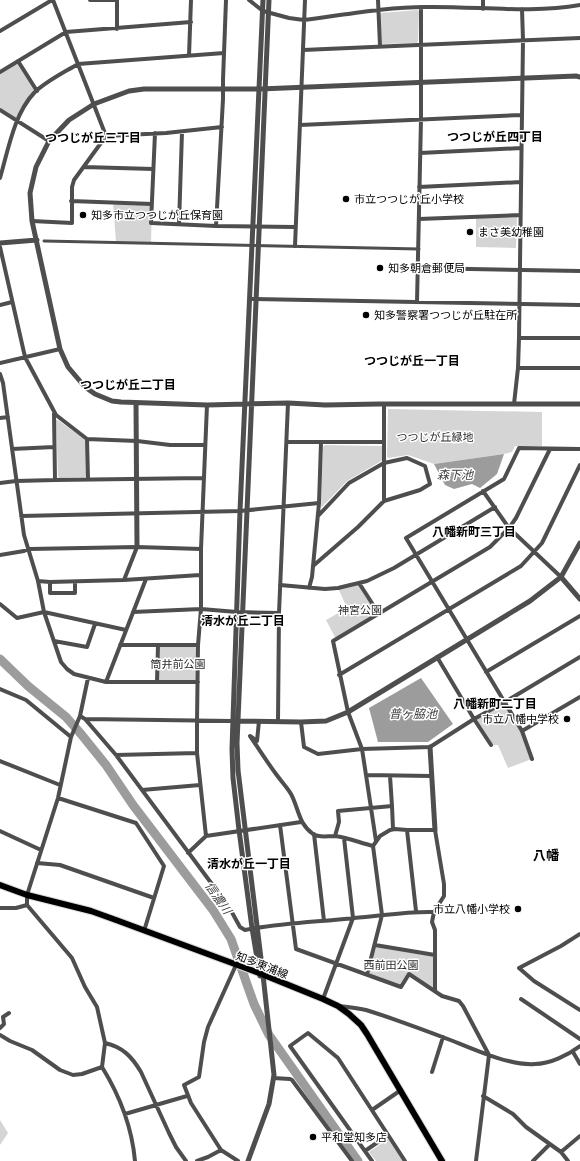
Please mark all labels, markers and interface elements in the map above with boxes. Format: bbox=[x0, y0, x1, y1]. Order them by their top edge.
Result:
district label: つつじが丘四丁目 bbox=[447, 130, 543, 144]
district label: つつじが丘三丁目 bbox=[45, 131, 141, 145]
place label: 市立つつじが丘小学校 bbox=[354, 193, 464, 205]
marker: 市立つつじが丘小学校 bbox=[341, 194, 351, 204]
place label: 知多市立つつじが丘保育園 bbox=[91, 209, 223, 221]
marker: 知多市立つつじが丘保育園 bbox=[78, 210, 88, 220]
place label: まさ美幼稚園 bbox=[478, 226, 544, 238]
marker: まさ美幼稚園 bbox=[465, 227, 475, 237]
place label: 知多朝倉郵便局 bbox=[388, 262, 465, 274]
marker: 知多朝倉郵便局 bbox=[375, 263, 385, 273]
place label: 知多警察署つつじが丘駐在所 bbox=[374, 309, 518, 321]
marker: 知多警察署つつじが丘駐在所 bbox=[361, 310, 371, 320]
district label: つつじが丘一丁目 bbox=[364, 354, 460, 368]
district label: つつじが丘二丁目 bbox=[80, 378, 176, 392]
park label: つつじが丘緑地 bbox=[397, 431, 474, 443]
water label: 森下池 bbox=[437, 468, 474, 482]
district label: 八幡新町三丁目 bbox=[432, 525, 516, 539]
park label: 神宮公園 bbox=[338, 604, 382, 616]
district label: 清水が丘二丁目 bbox=[201, 614, 285, 628]
park label: 筒井前公園 bbox=[151, 658, 206, 670]
district label: 八幡新町二丁目 bbox=[453, 697, 537, 711]
water label: 普ヶ脇池 bbox=[389, 707, 438, 721]
place label: 市立八幡中学校 bbox=[482, 713, 559, 725]
marker: 市立八幡中学校 bbox=[562, 714, 572, 724]
district label: 八幡 bbox=[533, 848, 560, 863]
district label: 清水が丘一丁目 bbox=[207, 857, 291, 871]
water label: 信濃川 bbox=[202, 879, 235, 918]
place label: 市立八幡小学校 bbox=[433, 903, 510, 915]
marker: 市立八幡小学校 bbox=[513, 904, 523, 914]
street label: 知多東浦線 bbox=[234, 950, 290, 980]
park label: 西前田公園 bbox=[364, 959, 419, 971]
place label: 平和堂知多店 bbox=[321, 1131, 387, 1143]
marker: 平和堂知多店 bbox=[308, 1132, 318, 1142]

